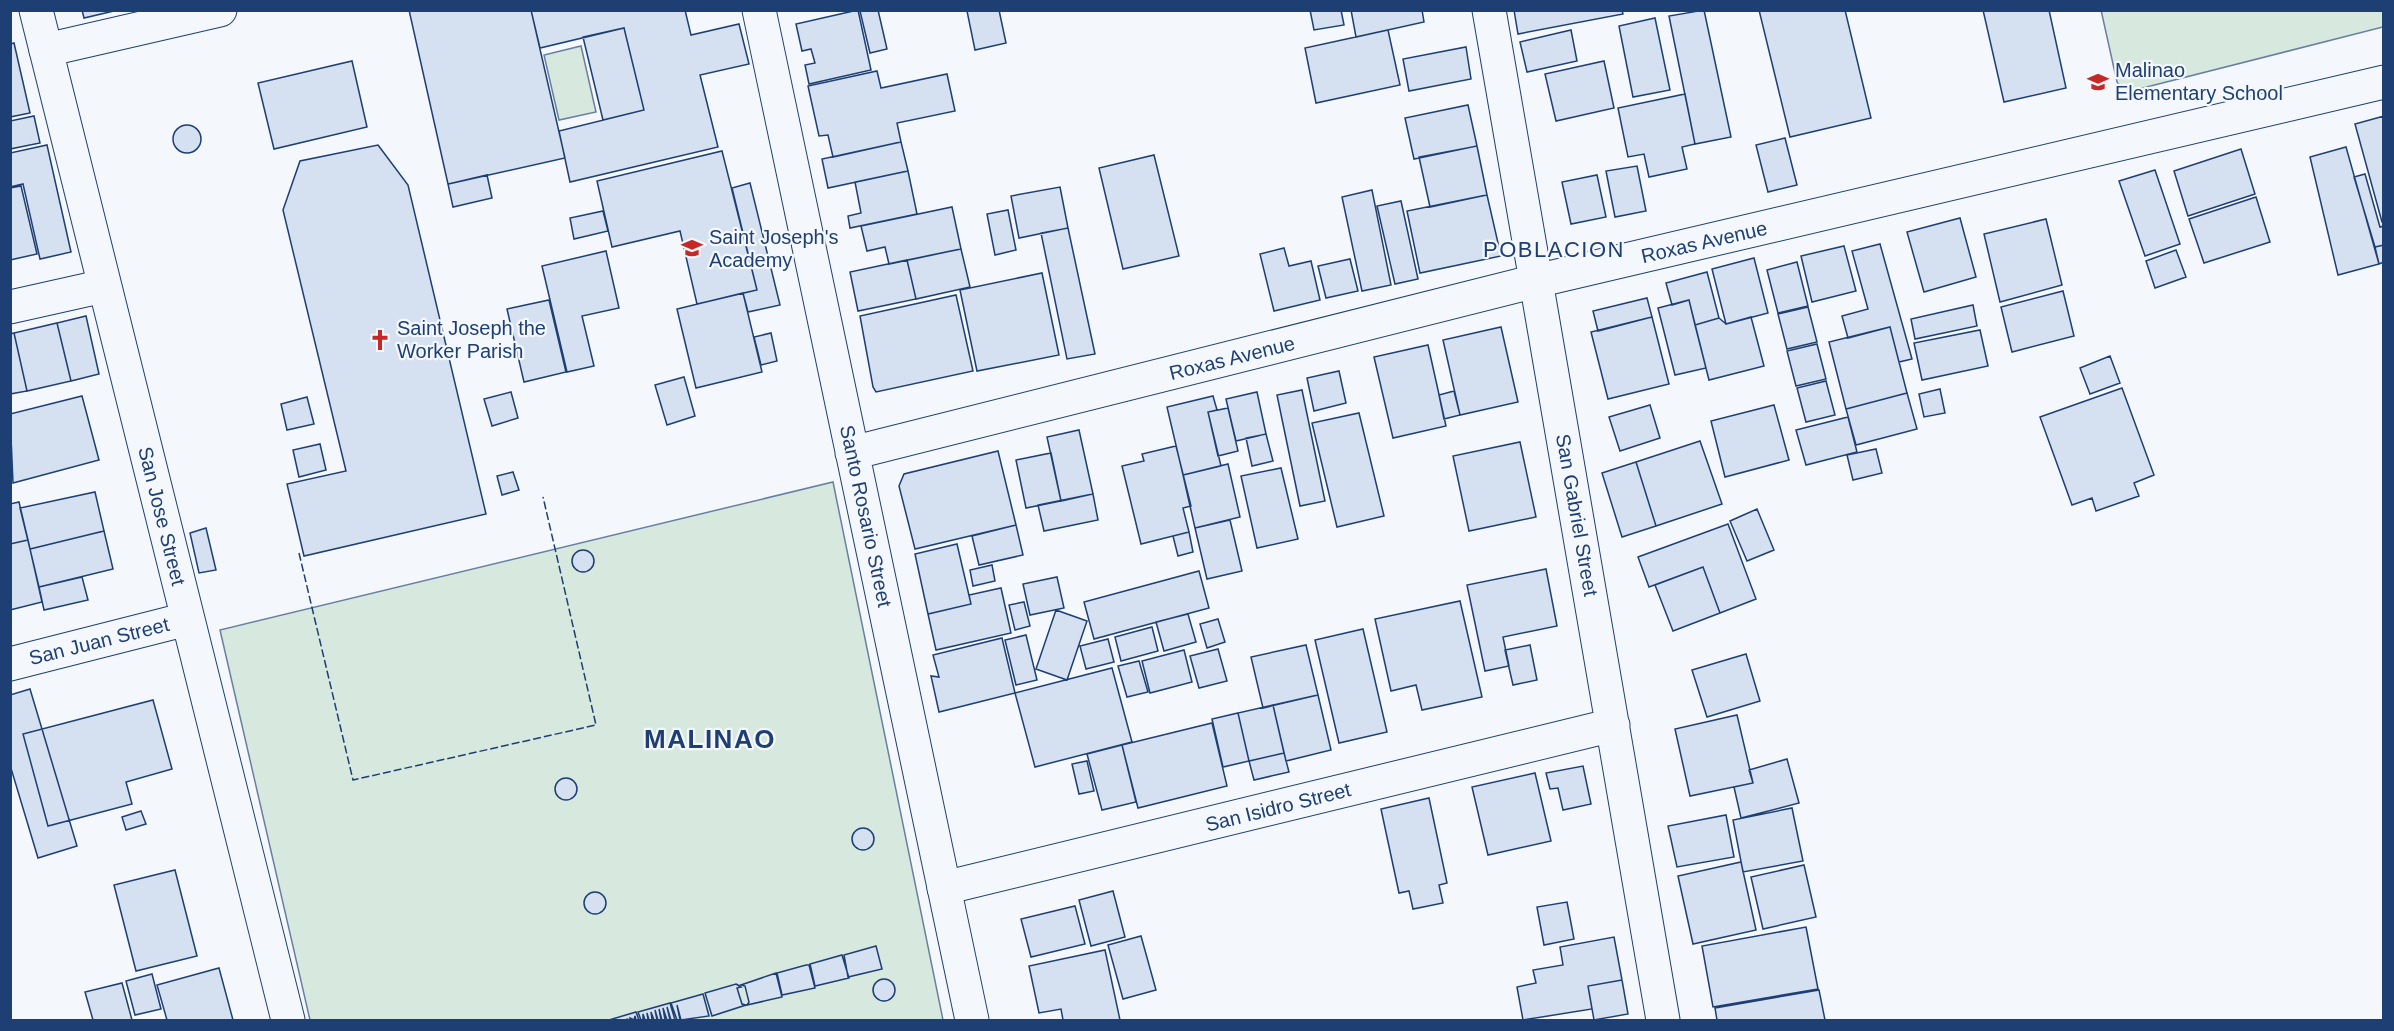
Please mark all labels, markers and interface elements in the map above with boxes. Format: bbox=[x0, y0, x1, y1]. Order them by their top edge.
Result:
place label: Malinao Elementary School bbox=[2115, 59, 2283, 104]
school or university icon: Malinao Elementary School bbox=[2086, 70, 2110, 94]
street label: Roxas Avenue bbox=[1639, 217, 1769, 267]
place label: Saint Joseph's Academy bbox=[709, 226, 838, 271]
school or university icon: Saint Joseph's Academy bbox=[680, 236, 704, 260]
district label: POBLACION bbox=[1483, 237, 1625, 262]
place label: Saint Joseph the Worker Parish bbox=[397, 317, 546, 362]
church icon: Saint Joseph the Worker Parish bbox=[368, 328, 392, 352]
street label: Roxas Avenue bbox=[1167, 332, 1297, 384]
street label: Santo Rosario Street bbox=[836, 423, 896, 610]
street label: San Gabriel Street bbox=[1552, 432, 1602, 598]
street label: San Jose Street bbox=[134, 444, 190, 588]
street label: San Juan Street bbox=[27, 613, 172, 669]
district label: MALINAO bbox=[644, 724, 776, 754]
street label: San Isidro Street bbox=[1203, 778, 1353, 836]

